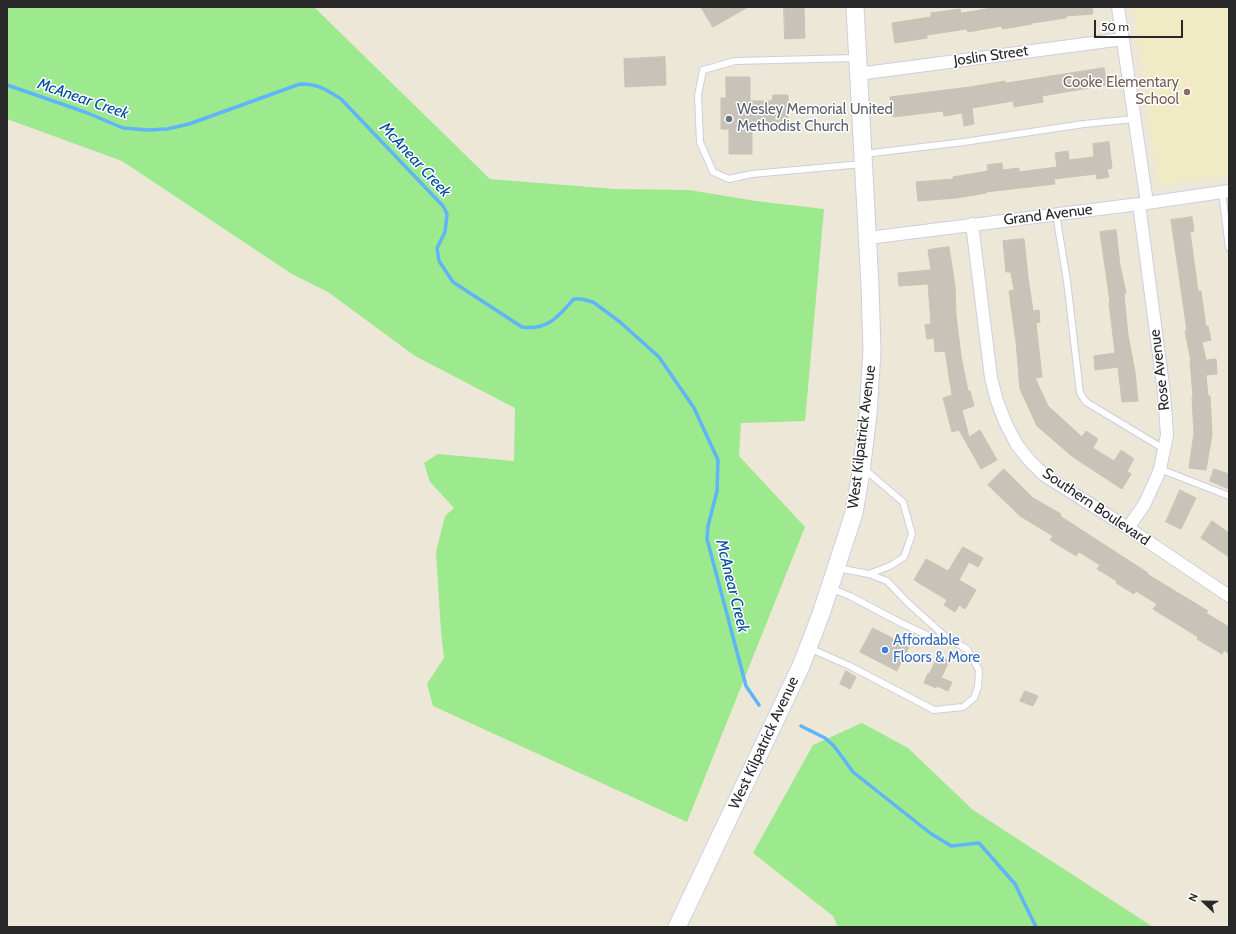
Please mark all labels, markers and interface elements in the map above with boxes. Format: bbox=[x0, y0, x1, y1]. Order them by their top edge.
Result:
scale bar bbox=[1096, 12, 1185, 38]
text: 50 m bbox=[1101, 19, 1129, 34]
street label: Joslin Street bbox=[953, 42, 1029, 70]
water label: McAnear Creek bbox=[35, 74, 131, 124]
place label: Cooke Elementary School bbox=[1063, 74, 1179, 109]
marker: Cooke Elementary School bbox=[1182, 87, 1192, 97]
place label: Wesley Memorial United Methodist Church bbox=[737, 101, 893, 136]
marker: Wesley Memorial United Methodist Church bbox=[724, 114, 734, 124]
water label: McAnear Creek bbox=[375, 119, 455, 201]
street label: Grand Avenue bbox=[1002, 201, 1094, 229]
street label: Rose Avenue bbox=[1146, 328, 1174, 412]
street label: West Kilpatrick Avenue bbox=[844, 364, 880, 510]
street label: Southern Boulevard bbox=[1039, 464, 1153, 550]
water label: McAnear Creek bbox=[711, 537, 753, 635]
place label: Affordable Floors & More bbox=[893, 632, 980, 667]
marker: Affordable Floors & More bbox=[880, 645, 890, 655]
street label: West Kilpatrick Avenue bbox=[725, 674, 803, 812]
north arrow bbox=[1184, 882, 1224, 922]
text: N bbox=[1185, 891, 1201, 904]

